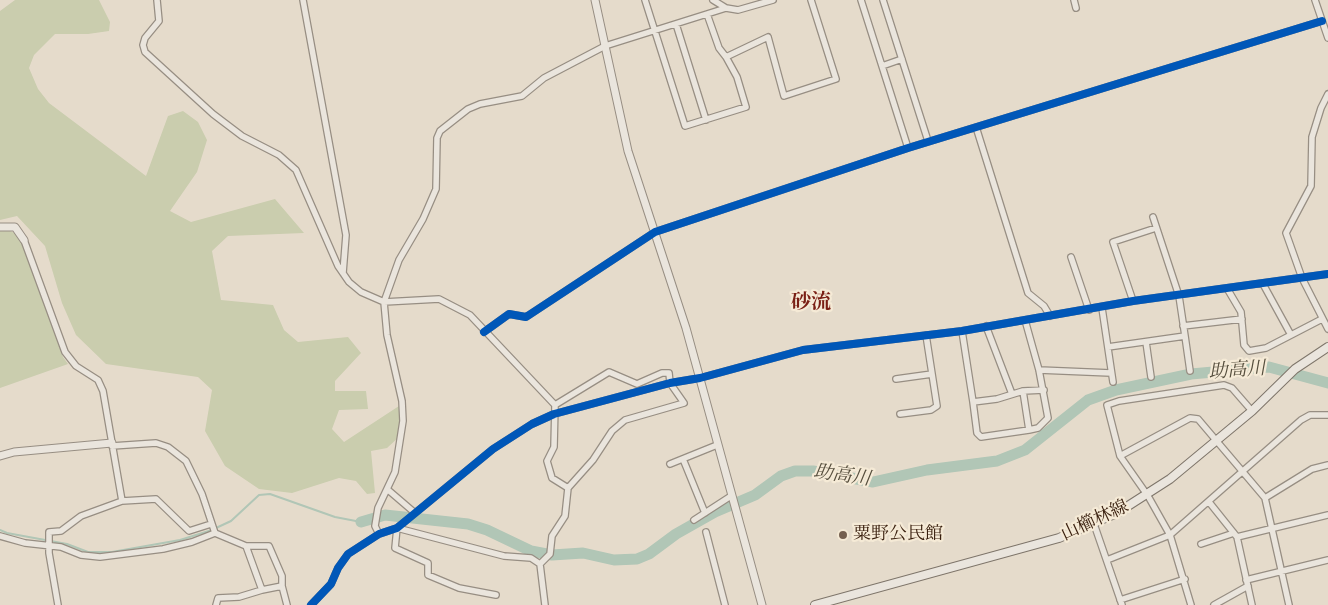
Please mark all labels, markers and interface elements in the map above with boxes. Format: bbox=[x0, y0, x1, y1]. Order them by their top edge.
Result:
district label: 砂流 bbox=[791, 291, 831, 315]
water label: 助高川 bbox=[1208, 358, 1266, 384]
water label: 助高川 bbox=[812, 461, 872, 491]
street label: 山櫛林線 bbox=[1058, 496, 1132, 546]
place label: 粟野公民館 bbox=[853, 524, 943, 546]
marker: 粟野公民館 bbox=[837, 529, 849, 541]

